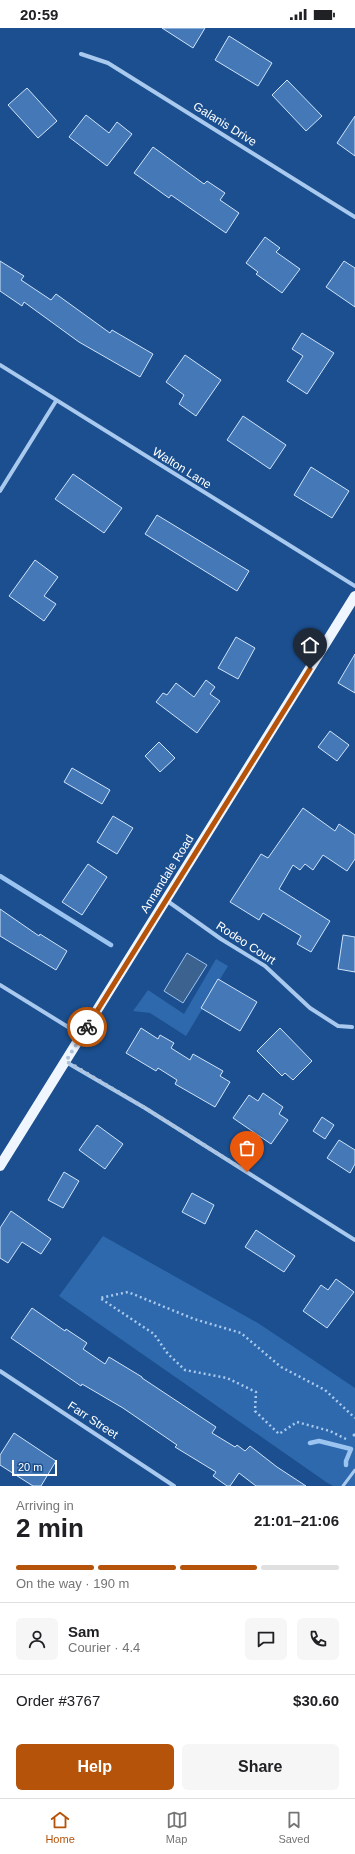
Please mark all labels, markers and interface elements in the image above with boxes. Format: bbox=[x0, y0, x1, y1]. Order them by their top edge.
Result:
text: 20:59 bbox=[20, 6, 58, 23]
street label: Galanis Drive bbox=[191, 99, 260, 149]
street label: Walton Lane bbox=[150, 444, 214, 492]
pin bbox=[293, 628, 327, 669]
icon: home bbox=[299, 634, 321, 656]
street label: Annandale Road bbox=[137, 832, 197, 916]
street label: Rodeo Court bbox=[214, 919, 279, 968]
courier bbox=[67, 1007, 107, 1047]
icon: bike bbox=[76, 1016, 98, 1038]
pin bbox=[230, 1131, 264, 1172]
icon: bag bbox=[236, 1137, 258, 1159]
street label: Farr Street bbox=[65, 1399, 121, 1442]
scale bar bbox=[12, 1458, 57, 1477]
text: 20 m bbox=[18, 1461, 42, 1473]
text: Arriving in bbox=[16, 1498, 74, 1513]
text: 21:01–21:06 bbox=[254, 1512, 339, 1529]
text: 2 min bbox=[16, 1513, 84, 1543]
text: On the way · 190 m bbox=[16, 1576, 129, 1591]
button: person bbox=[16, 1618, 58, 1660]
button: chat bbox=[245, 1618, 287, 1660]
button: phone bbox=[297, 1618, 339, 1660]
text: Sam bbox=[68, 1623, 100, 1640]
text: Courier · 4.4 bbox=[68, 1640, 140, 1655]
text: Order #3767 bbox=[16, 1692, 100, 1709]
text: $30.60 bbox=[293, 1692, 339, 1709]
button: Help bbox=[16, 1744, 174, 1790]
button: Share bbox=[182, 1744, 339, 1790]
tab: Home bbox=[45, 1809, 75, 1845]
tab: Map bbox=[166, 1809, 188, 1845]
tab: Saved bbox=[278, 1809, 310, 1845]

